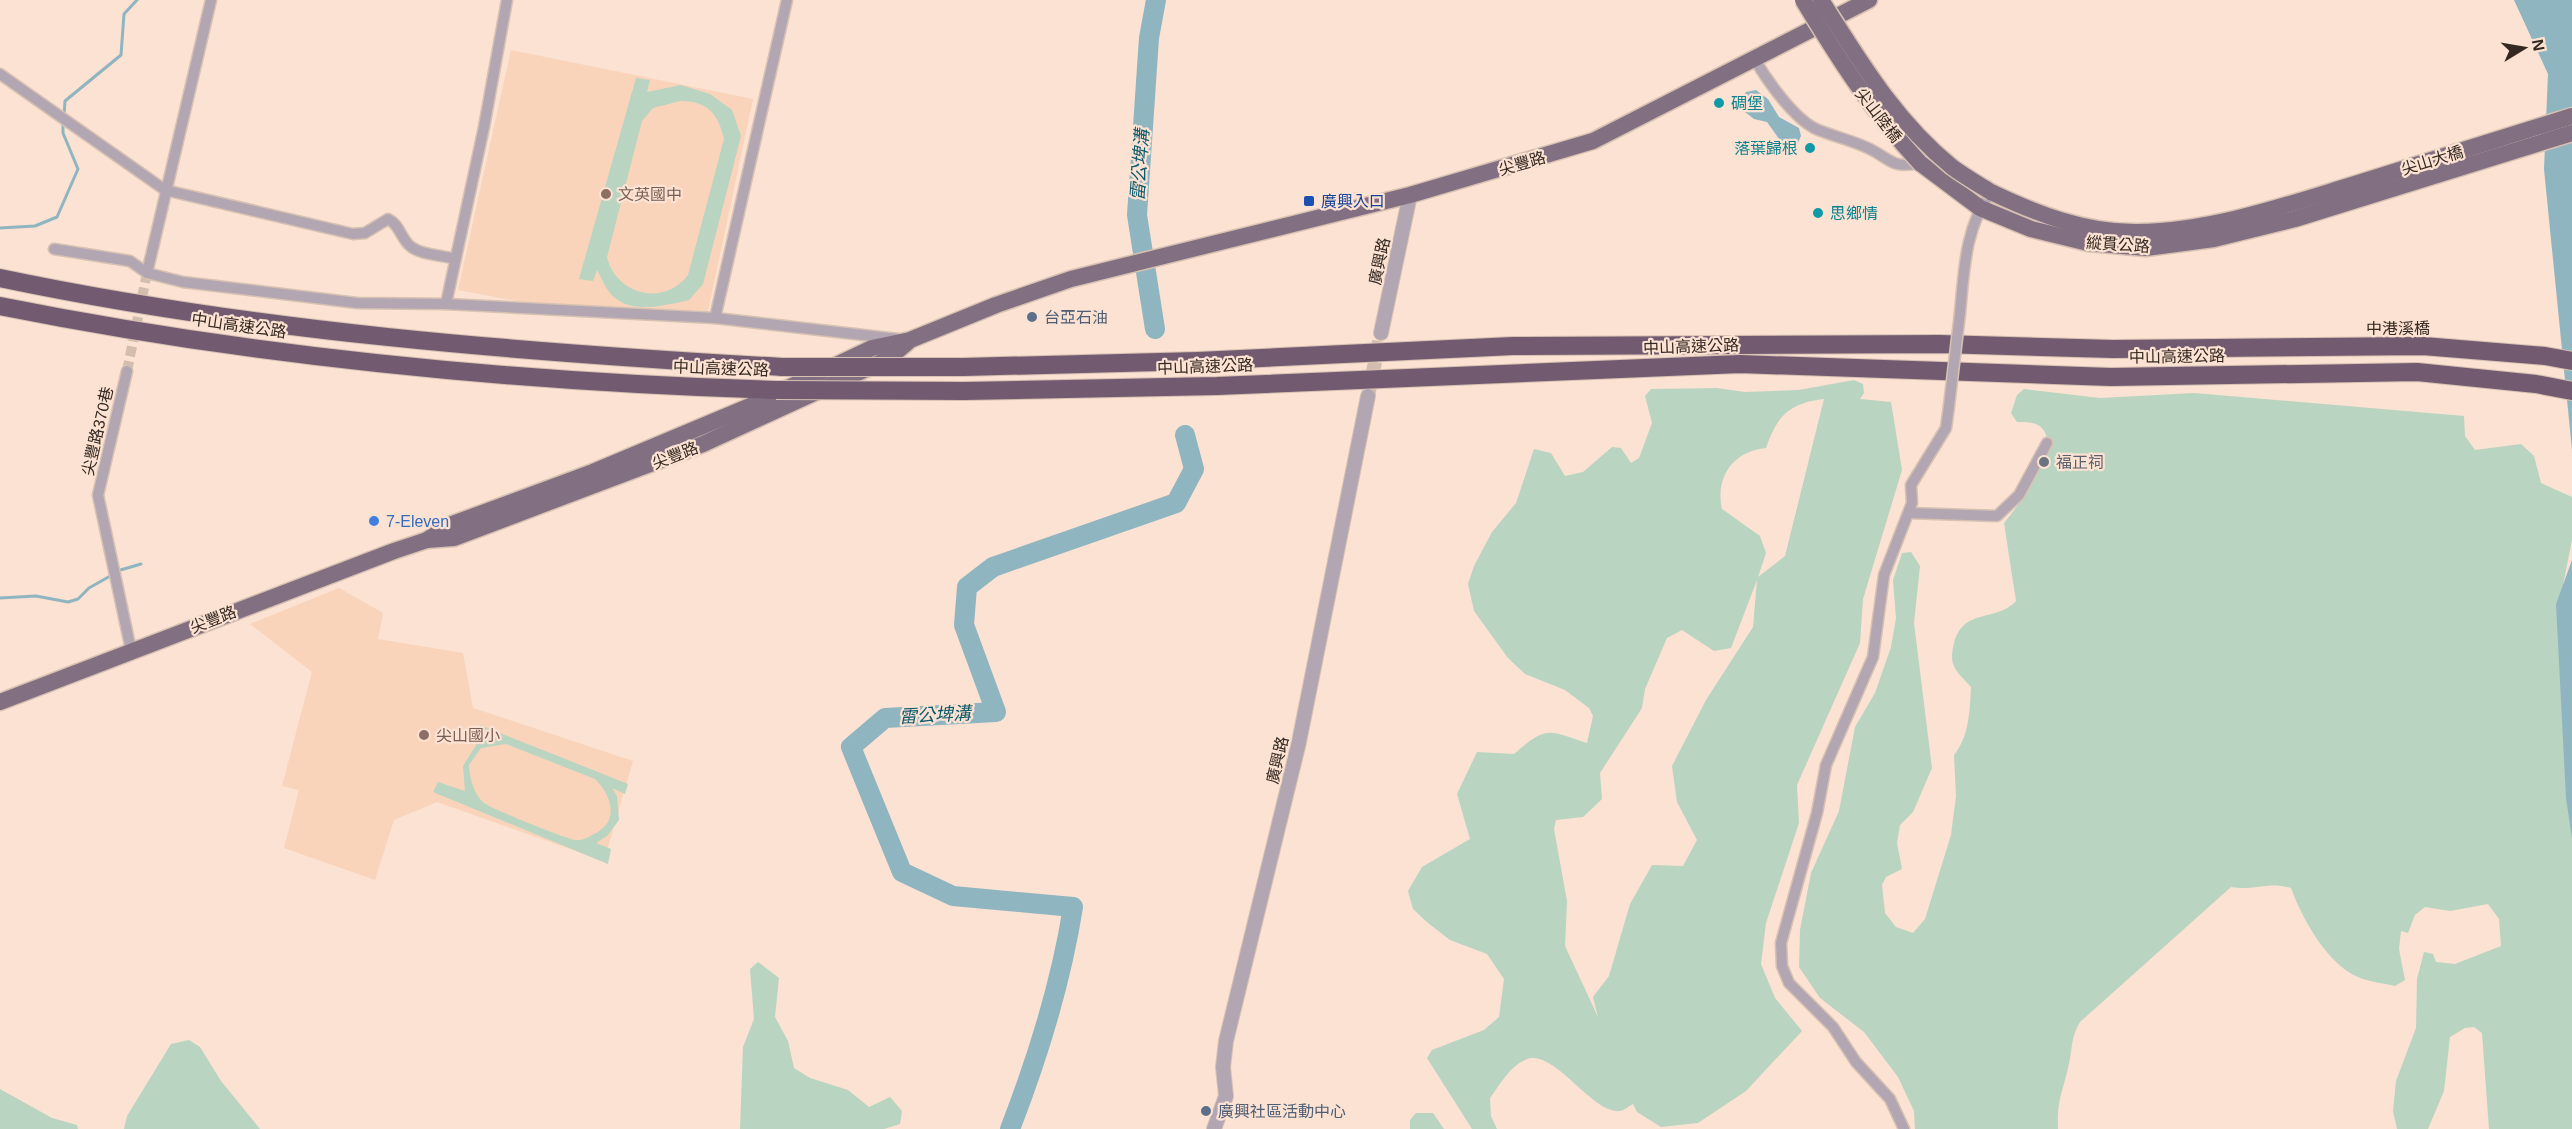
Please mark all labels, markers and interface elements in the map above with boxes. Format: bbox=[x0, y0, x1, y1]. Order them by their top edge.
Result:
north arrow bbox=[2494, 18, 2554, 78]
text: N bbox=[2529, 38, 2548, 53]
street label: 尖山陸橋 bbox=[1852, 85, 1905, 146]
place label: 碉堡 bbox=[1731, 95, 1763, 112]
marker: 碉堡 bbox=[1712, 96, 1726, 110]
water label: 雷公埤溝 bbox=[1128, 125, 1153, 202]
place label: 落葉歸根 bbox=[1734, 140, 1798, 157]
marker: 落葉歸根 bbox=[1803, 141, 1817, 155]
street label: 尖山大橋 bbox=[2399, 143, 2465, 178]
street label: 尖豐路 bbox=[1497, 149, 1548, 178]
place label: 文英國中 bbox=[618, 186, 682, 203]
marker: 文英國中 bbox=[599, 187, 613, 201]
place label: 廣興入口 bbox=[1321, 193, 1385, 210]
marker: 廣興入口 bbox=[1302, 194, 1316, 208]
place label: 思鄉情 bbox=[1830, 205, 1878, 222]
marker: 思鄉情 bbox=[1811, 206, 1825, 220]
street label: 縱貫公路 bbox=[2085, 234, 2150, 255]
street label: 廣興路 bbox=[1366, 236, 1393, 286]
place label: 台亞石油 bbox=[1044, 309, 1108, 326]
street label: 中山高速公路 bbox=[190, 310, 288, 341]
marker: 台亞石油 bbox=[1025, 310, 1039, 324]
street label: 中港溪橋 bbox=[2366, 320, 2430, 337]
street label: 中山高速公路 bbox=[1643, 336, 1739, 357]
street label: 中山高速公路 bbox=[2129, 347, 2225, 366]
street label: 中山高速公路 bbox=[1157, 356, 1253, 377]
street label: 中山高速公路 bbox=[673, 358, 769, 379]
street label: 尖豐路370巷 bbox=[79, 385, 116, 477]
street label: 尖豐路 bbox=[650, 439, 701, 472]
place label: 福正祠 bbox=[2056, 454, 2104, 471]
marker: 福正祠 bbox=[2037, 455, 2051, 469]
place label: 7-Eleven bbox=[386, 513, 449, 530]
marker: 7-Eleven bbox=[367, 514, 381, 528]
street label: 尖豐路 bbox=[188, 603, 239, 636]
water label: 雷公埤溝 bbox=[899, 703, 974, 727]
place label: 尖山國小 bbox=[436, 727, 500, 744]
marker: 尖山國小 bbox=[417, 728, 431, 742]
street label: 廣興路 bbox=[1264, 735, 1291, 785]
place label: 廣興社區活動中心 bbox=[1218, 1103, 1346, 1120]
marker: 廣興社區活動中心 bbox=[1199, 1104, 1213, 1118]

